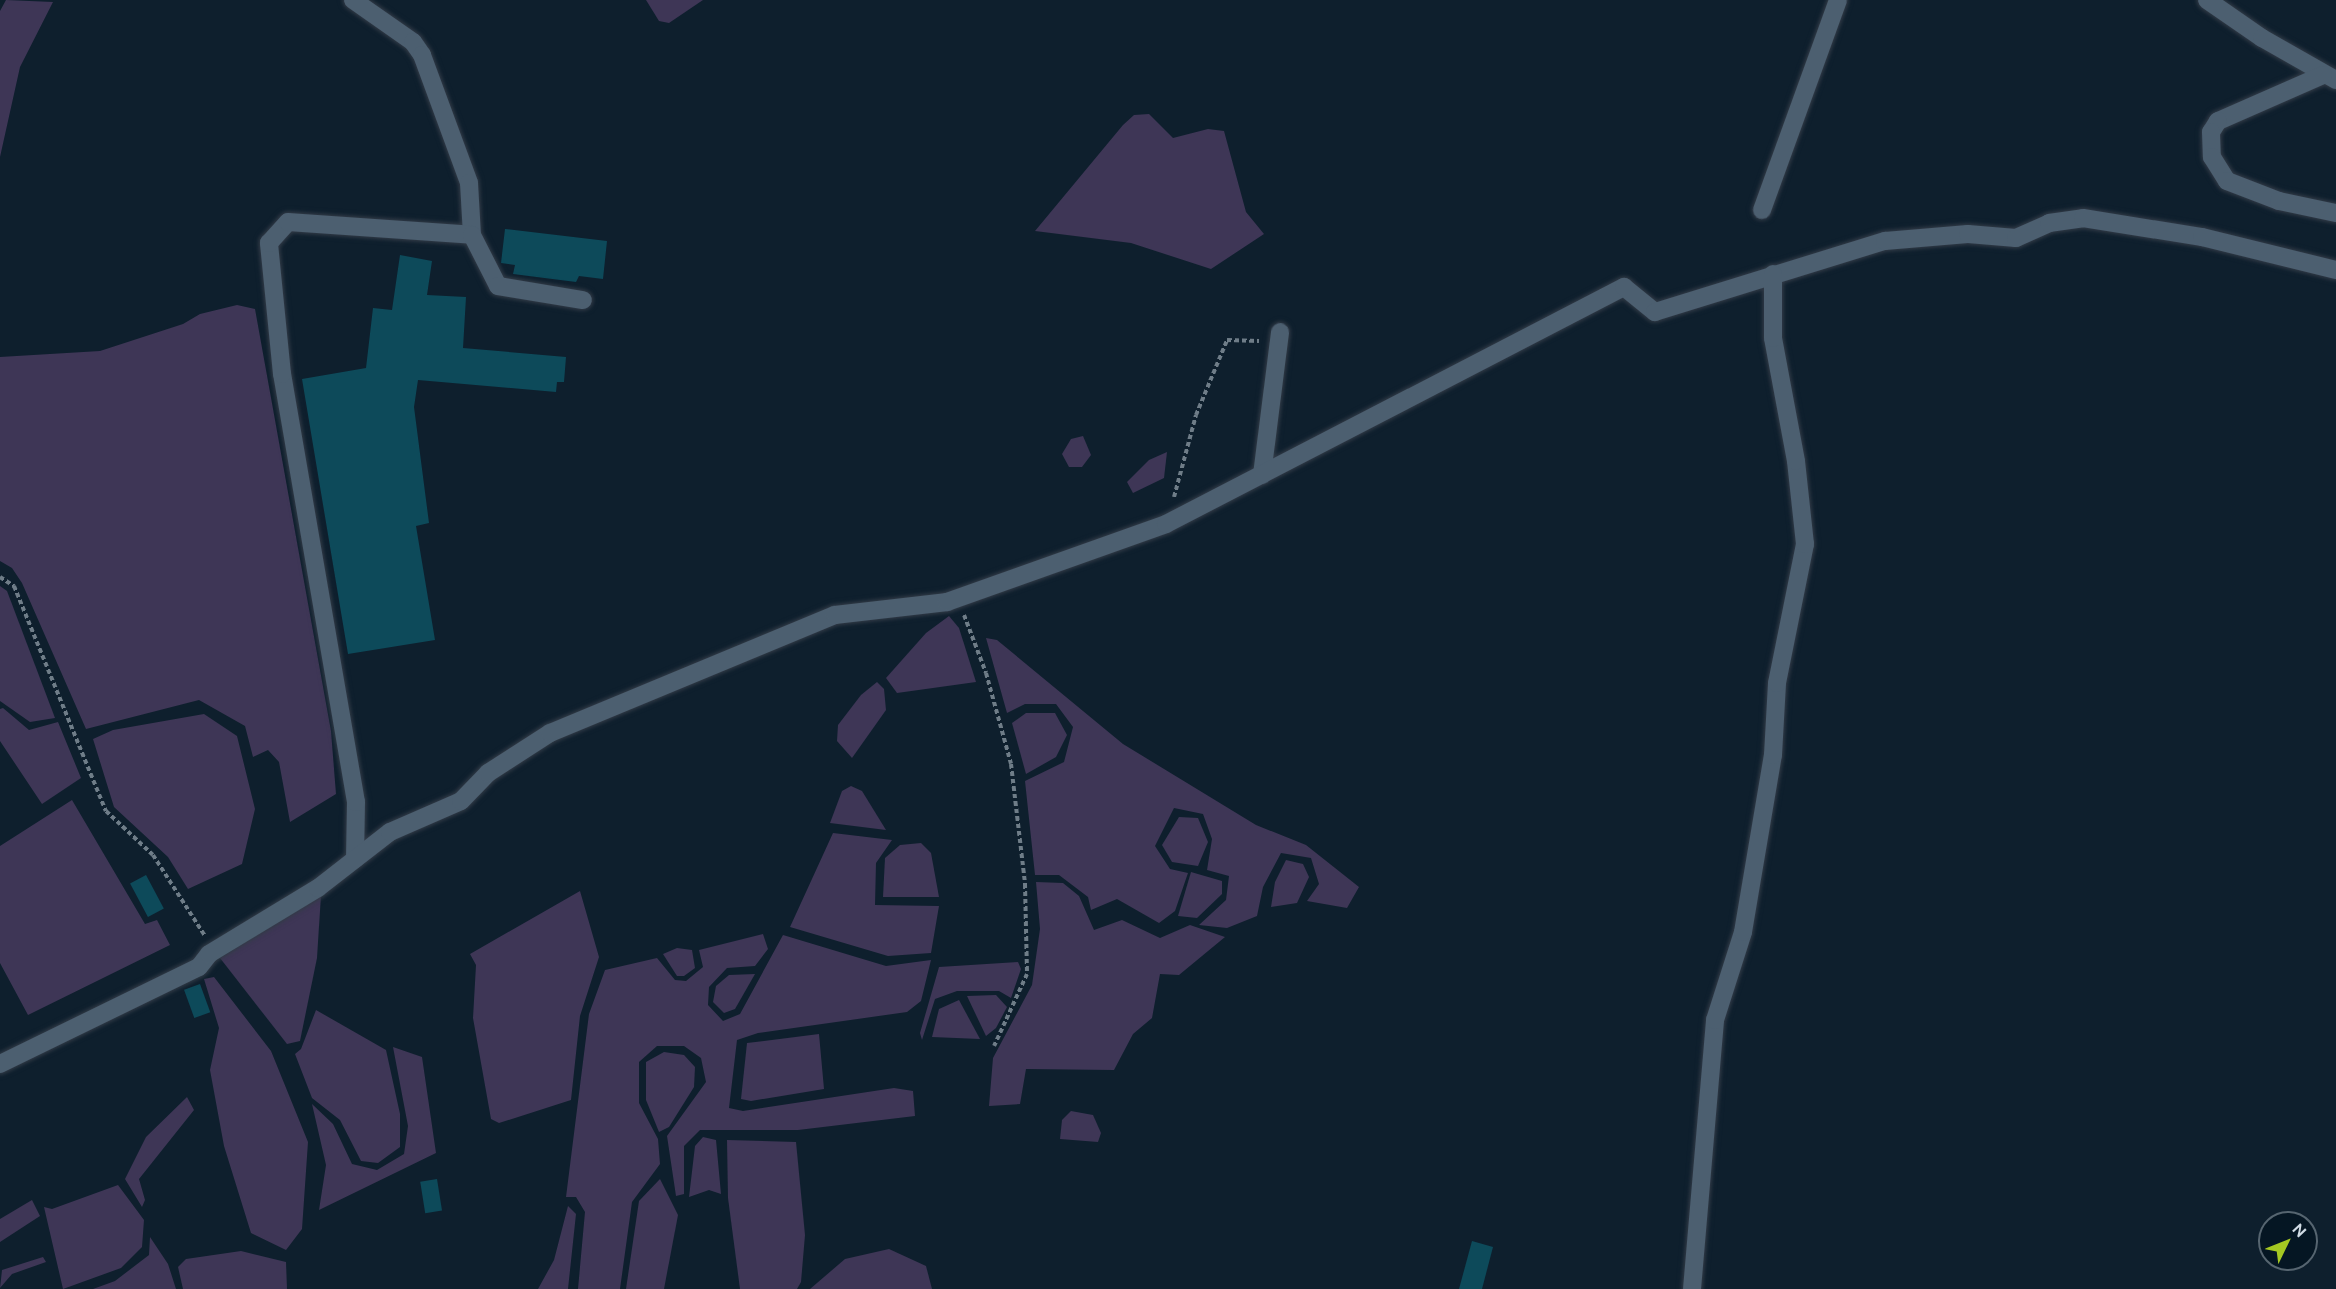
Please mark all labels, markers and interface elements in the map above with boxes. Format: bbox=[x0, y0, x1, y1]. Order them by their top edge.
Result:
north arrow bbox=[2258, 1211, 2318, 1271]
text: N bbox=[2289, 1220, 2310, 1241]

